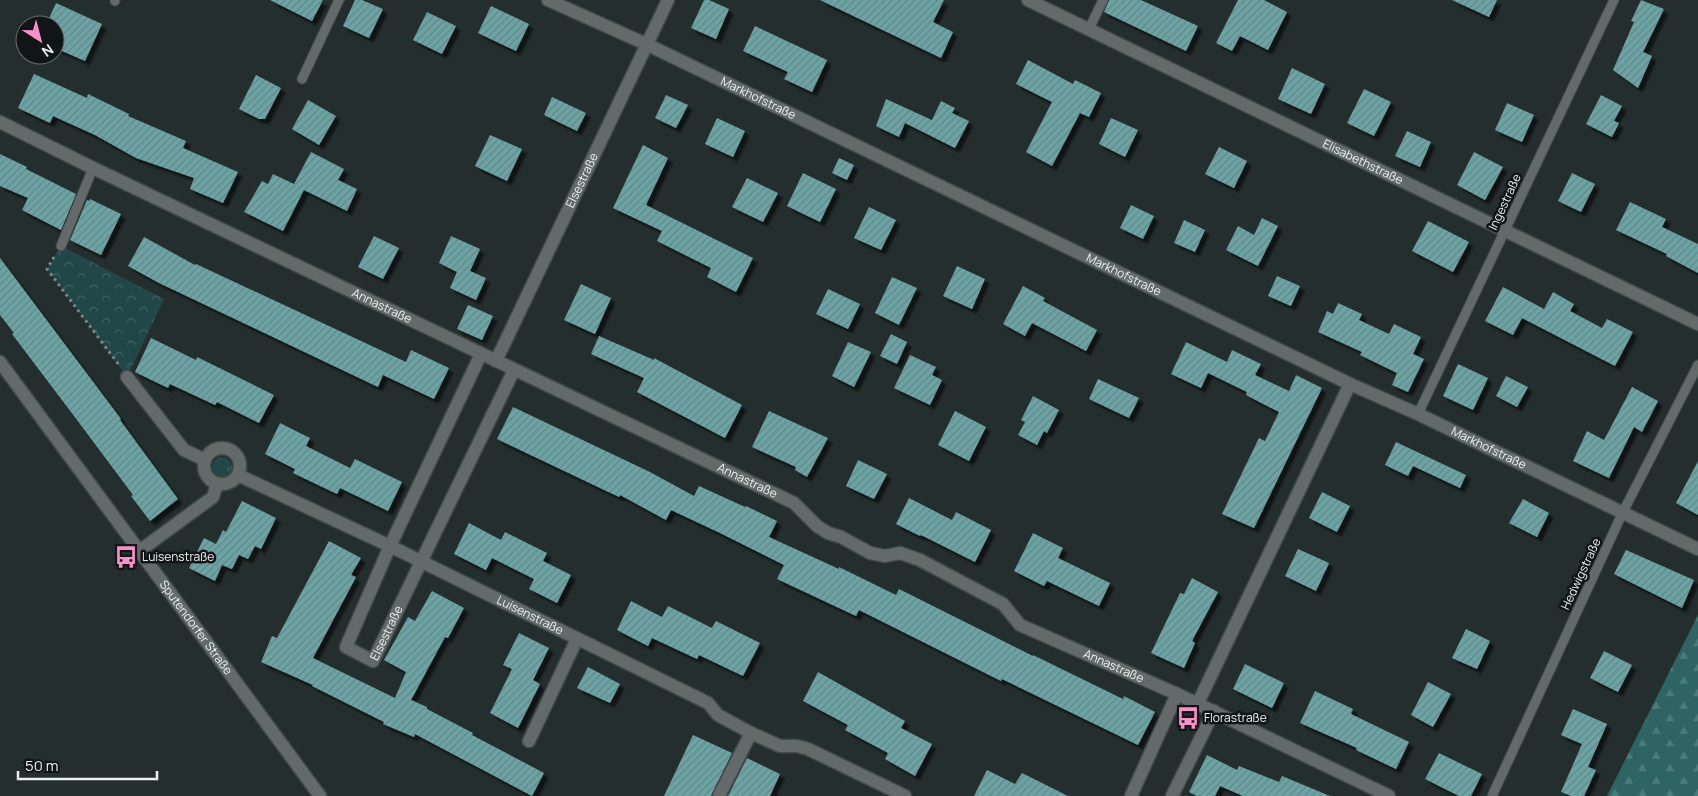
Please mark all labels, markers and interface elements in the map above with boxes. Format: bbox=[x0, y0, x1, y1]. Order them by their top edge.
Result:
north arrow bbox=[15, 15, 65, 65]
text: N bbox=[38, 40, 58, 62]
street label: Markhofstraße bbox=[718, 72, 799, 123]
street label: Elisabethstraße bbox=[1320, 135, 1406, 188]
street label: Elsestraße bbox=[561, 150, 602, 211]
street label: Ingestraße bbox=[1484, 171, 1525, 233]
street label: Markhofstraße bbox=[1084, 249, 1164, 300]
street label: Annastraße bbox=[349, 284, 415, 327]
street label: Markhofstraße bbox=[1448, 422, 1529, 473]
street label: Annastraße bbox=[715, 459, 780, 502]
street label: Hedwigstraße bbox=[1556, 535, 1605, 613]
bus stop icon: Luisenstraße bbox=[113, 544, 139, 570]
place label: Luisenstraße bbox=[142, 548, 214, 565]
street label: Sputendorfer Straße bbox=[156, 577, 237, 678]
street label: Luisenstraße bbox=[494, 591, 567, 638]
street label: Elsestraße bbox=[366, 603, 407, 663]
street label: Annastraße bbox=[1081, 645, 1147, 686]
bus stop icon: Florastraße bbox=[1175, 705, 1201, 731]
place label: Florastraße bbox=[1204, 709, 1267, 726]
scale bar bbox=[18, 748, 156, 780]
text: 50 m bbox=[25, 755, 59, 776]

